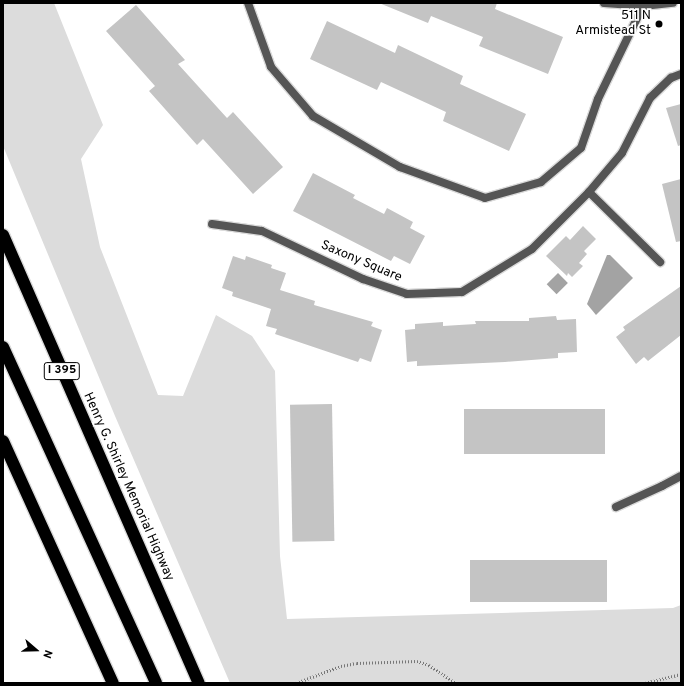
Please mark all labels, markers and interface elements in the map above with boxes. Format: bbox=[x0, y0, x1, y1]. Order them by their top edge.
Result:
place label: 511 N Armistead St bbox=[575, 9, 651, 40]
marker: 511 N Armistead St bbox=[654, 19, 664, 29]
street label: Saxony Square bbox=[318, 238, 404, 286]
road number: I 395 bbox=[43, 361, 81, 381]
street label: Henry G. Shirley Memorial Highway bbox=[79, 390, 177, 584]
north arrow bbox=[16, 630, 56, 670]
text: N bbox=[39, 648, 55, 660]

